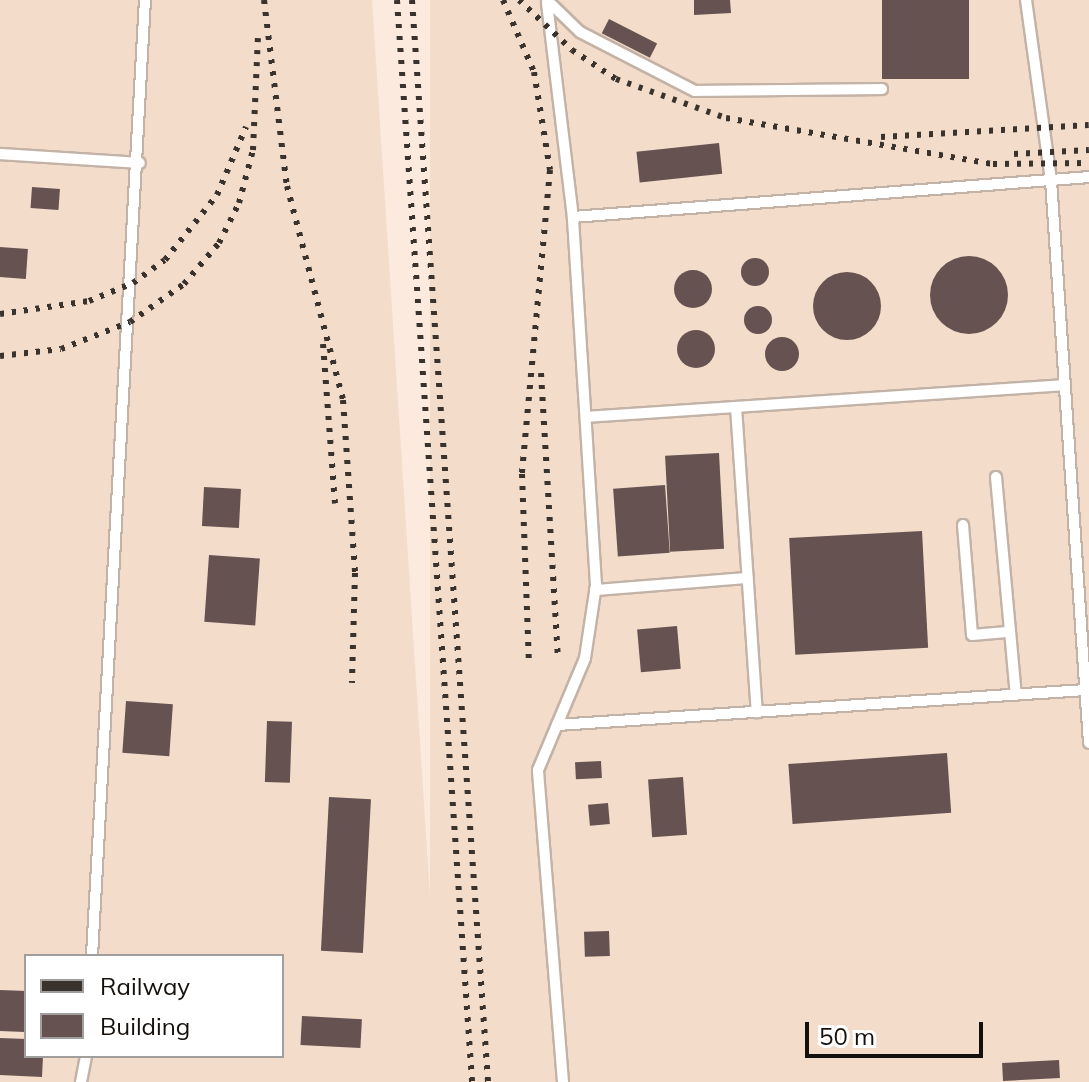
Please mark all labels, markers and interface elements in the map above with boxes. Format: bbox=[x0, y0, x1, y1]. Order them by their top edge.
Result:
legend bbox=[24, 954, 284, 1058]
text: Railway bbox=[100, 971, 190, 1001]
scale bar bbox=[809, 1006, 987, 1056]
text: Building bbox=[100, 1011, 190, 1041]
text: 50 m bbox=[819, 1021, 875, 1051]

